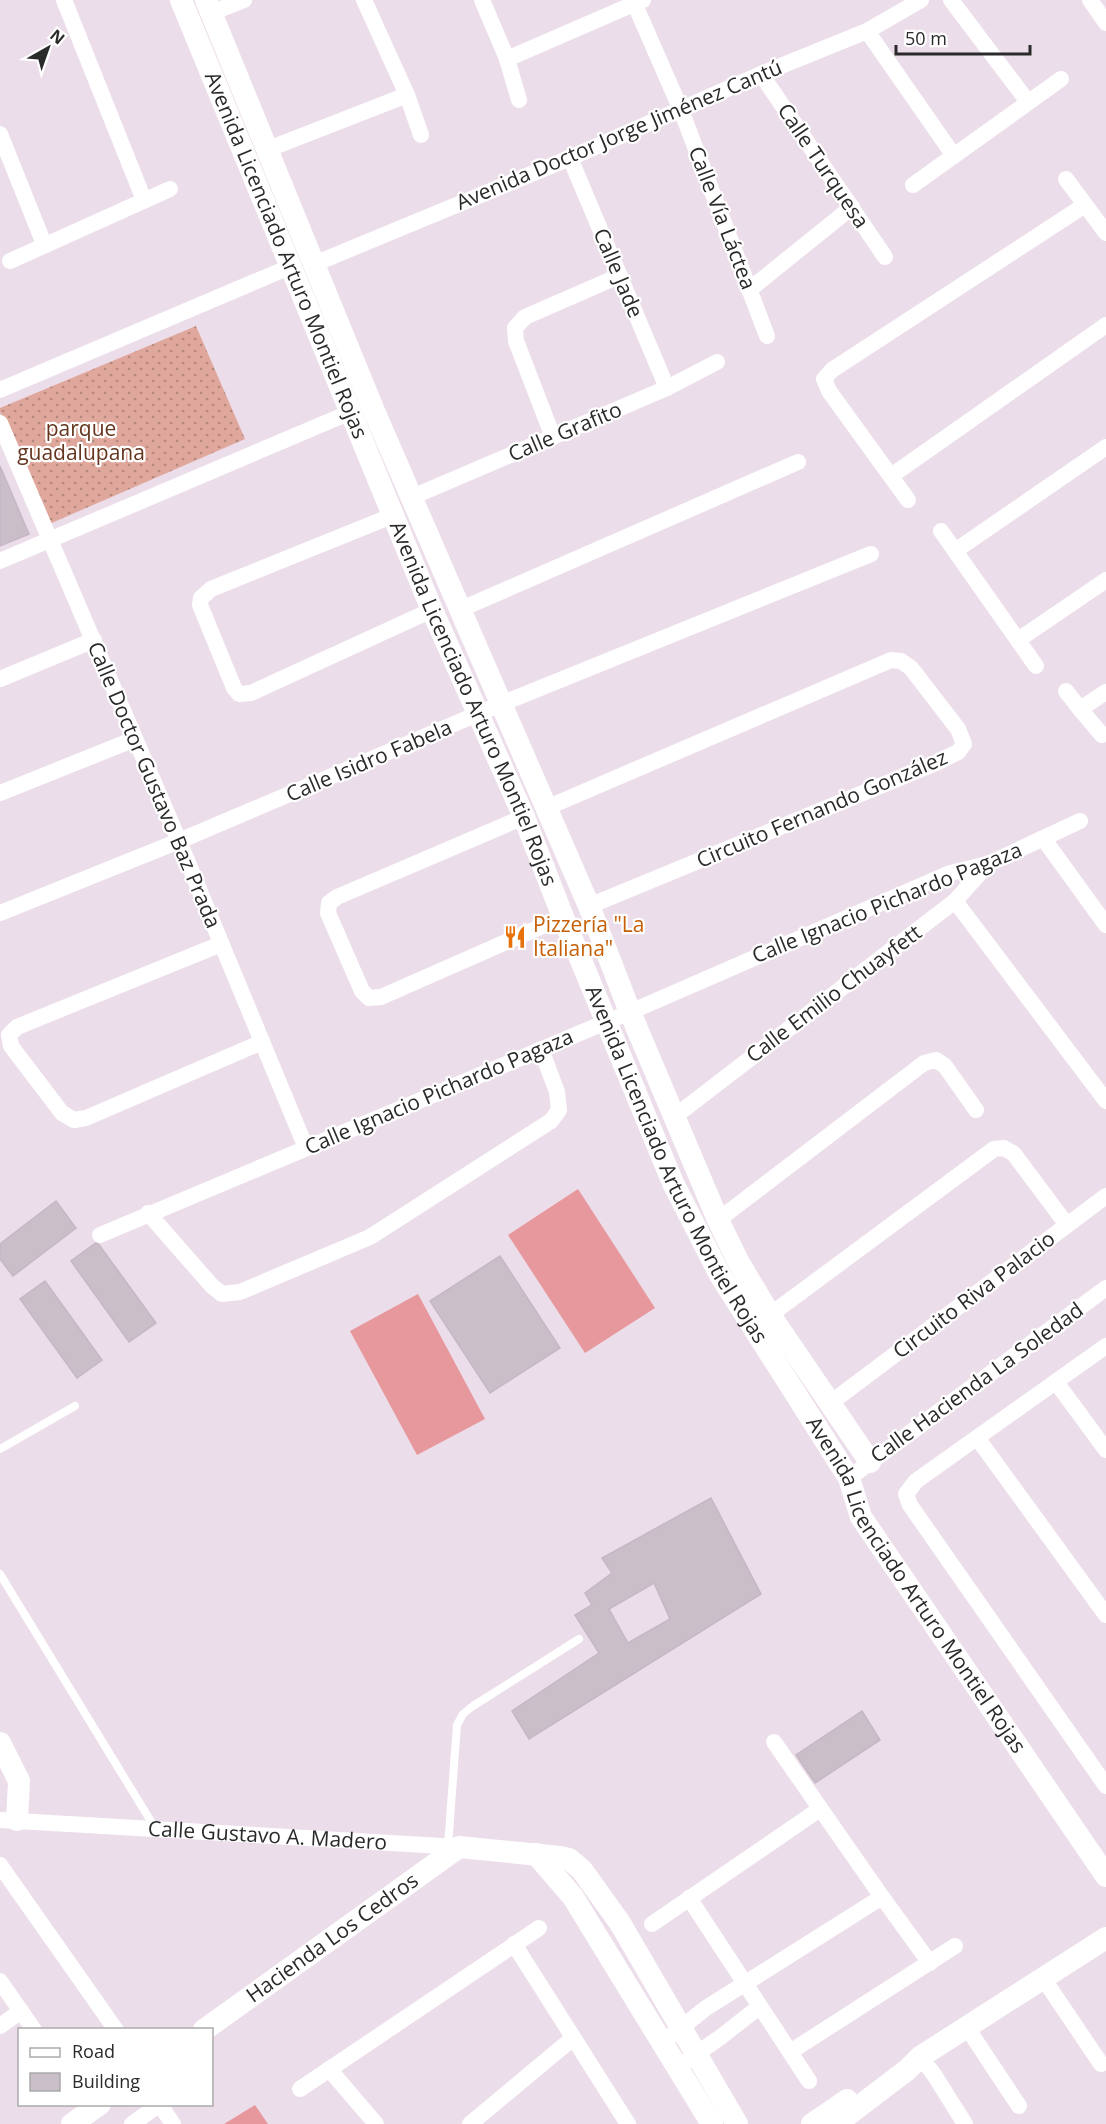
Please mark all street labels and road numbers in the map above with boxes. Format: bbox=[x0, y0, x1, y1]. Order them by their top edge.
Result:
street label: Avenida Doctor Jorge Jiménez Cantú bbox=[451, 53, 786, 216]
street label: Avenida Licenciado Arturo Montiel Rojas bbox=[199, 67, 375, 442]
street label: Calle Turquesa bbox=[772, 98, 876, 233]
street label: Calle Vía Láctea bbox=[683, 142, 763, 293]
street label: Calle Jade bbox=[588, 224, 650, 322]
street label: Calle Grafito bbox=[504, 395, 626, 468]
street label: Avenida Licenciado Arturo Montiel Rojas bbox=[384, 517, 564, 890]
street label: Calle Doctor Gustavo Baz Prada bbox=[82, 637, 228, 932]
street label: Calle Isidro Fabela bbox=[281, 713, 456, 808]
street label: Circuito Fernando González bbox=[692, 742, 951, 874]
street label: Calle Ignacio Pichardo Pagaza bbox=[747, 835, 1026, 969]
street label: Calle Emilio Chuayfett bbox=[740, 918, 927, 1068]
street label: Avenida Licenciado Arturo Montiel Rojas bbox=[580, 981, 775, 1348]
street label: Calle Ignacio Pichardo Pagaza bbox=[300, 1022, 577, 1160]
street label: Circuito Riva Palacio bbox=[887, 1224, 1060, 1364]
street label: Calle Hacienda La Soledad bbox=[864, 1295, 1088, 1469]
street label: Avenida Licenciado Arturo Montiel Rojas bbox=[800, 1411, 1033, 1758]
street label: Calle Gustavo A. Madero bbox=[147, 1814, 388, 1856]
street label: Hacienda Los Cedros bbox=[240, 1866, 423, 2008]

